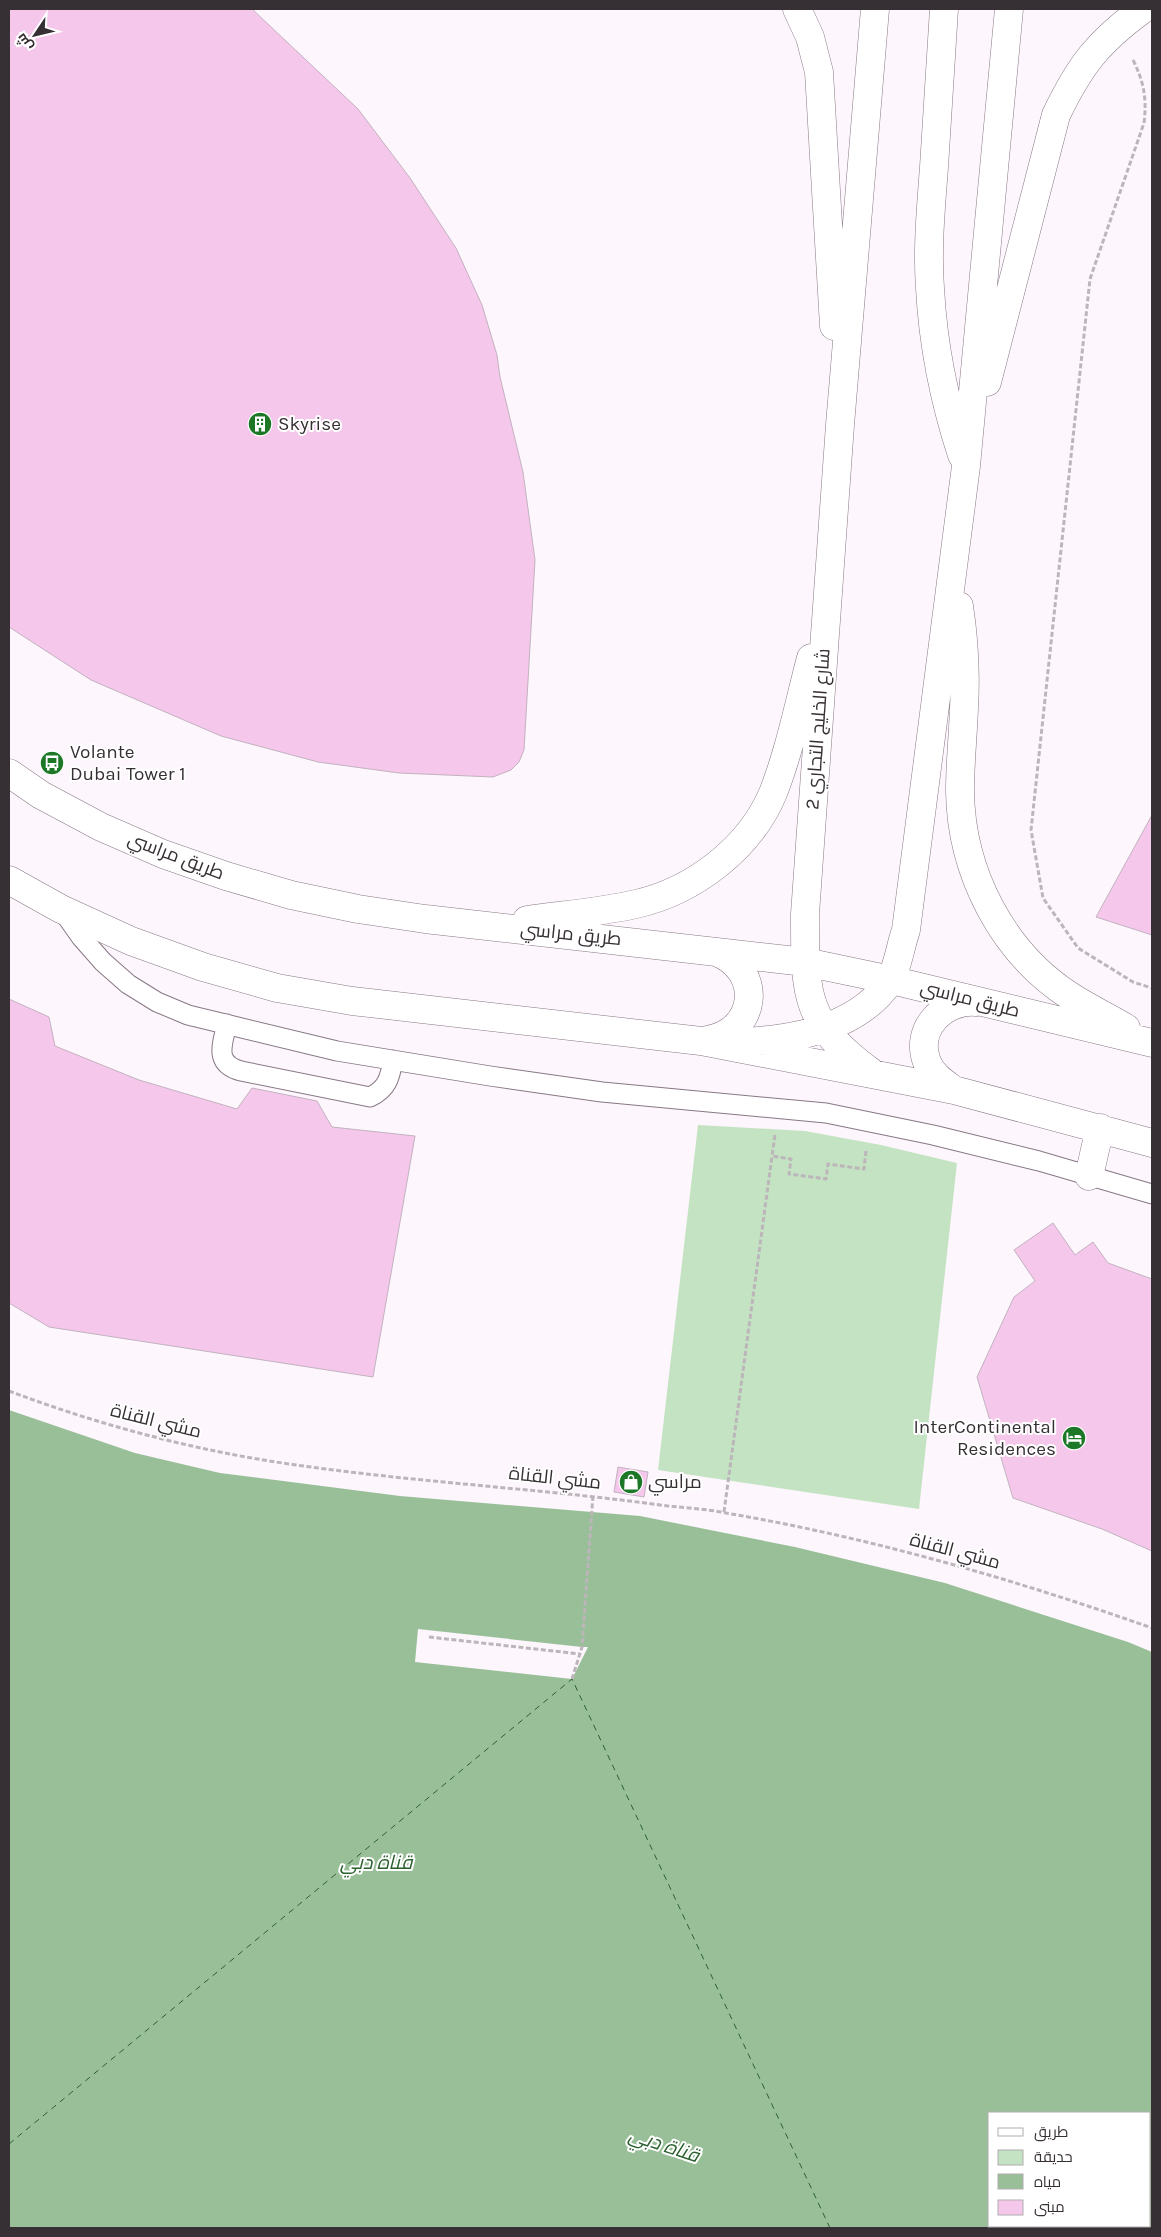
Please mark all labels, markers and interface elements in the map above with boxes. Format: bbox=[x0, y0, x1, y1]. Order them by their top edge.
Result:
north arrow bbox=[10, 10, 60, 60]
text: ش bbox=[13, 30, 37, 54]
building icon: Skyrise bbox=[247, 411, 273, 437]
place label: Skyrise bbox=[278, 413, 341, 435]
street label: شارع الخليج التجاري 2 bbox=[801, 648, 838, 811]
place label: Volante Dubai Tower 1 bbox=[70, 741, 186, 785]
bus stop icon: Volante Dubai Tower 1 bbox=[39, 750, 65, 776]
street label: طريق مراسي bbox=[124, 828, 227, 887]
street label: طريق مراسي bbox=[519, 918, 623, 953]
street label: طريق مراسي bbox=[917, 976, 1022, 1025]
street label: مشي القناة bbox=[108, 1399, 204, 1446]
place label: InterContinental Residences bbox=[914, 1416, 1056, 1460]
hotel icon: InterContinental Residences bbox=[1061, 1425, 1087, 1451]
street label: مشي القناة bbox=[507, 1462, 602, 1497]
shop icon: مراسي bbox=[618, 1469, 644, 1495]
place label: مراسي bbox=[648, 1471, 702, 1496]
street label: مشي القناة bbox=[907, 1528, 1003, 1577]
water label: قناة دبي bbox=[340, 1851, 414, 1878]
legend bbox=[988, 2112, 1151, 2227]
water label: قناة دبي bbox=[625, 2123, 704, 2172]
text: طريق bbox=[1034, 2123, 1068, 2142]
text: حديقة bbox=[1034, 2148, 1073, 2166]
text: مياه bbox=[1034, 2173, 1061, 2191]
text: مبنى bbox=[1034, 2198, 1065, 2217]

